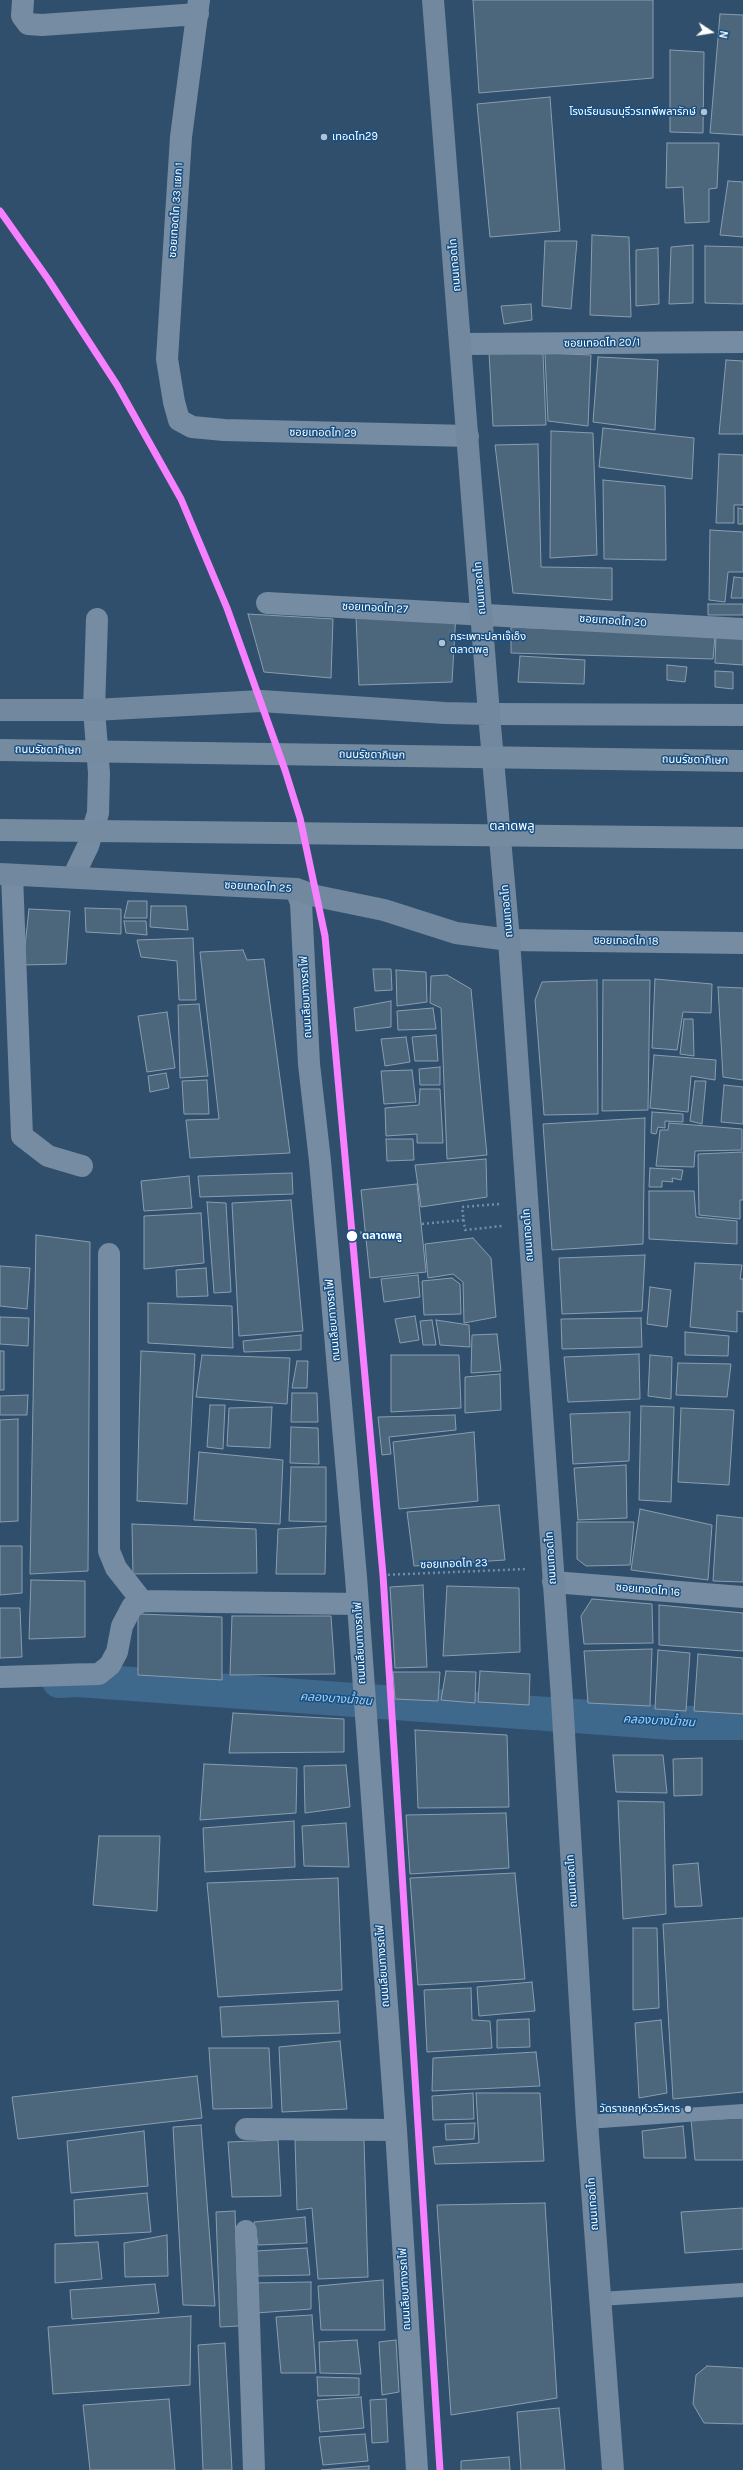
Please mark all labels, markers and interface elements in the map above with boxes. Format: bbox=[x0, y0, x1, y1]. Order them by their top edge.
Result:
north arrow bbox=[691, 12, 731, 52]
text: N bbox=[716, 29, 730, 40]
place label: โรงเรียนธนบุรีวรเทพีพลารักษ์ bbox=[569, 105, 696, 119]
marker: โรงเรียนธนบุรีวรเทพีพลารักษ์ bbox=[699, 107, 709, 117]
place label: เทอดไท29 bbox=[332, 130, 378, 144]
marker: เทอดไท29 bbox=[319, 132, 329, 142]
street label: ซอยเทอดไท 33 แยก 1 bbox=[166, 162, 186, 258]
street label: ถนนเทอดไท bbox=[446, 238, 464, 292]
street label: ซอยเทอดไท 20/1 bbox=[564, 336, 640, 350]
street label: ซอยเทอดไท 29 bbox=[289, 426, 357, 440]
street label: ถนนเทอดไท bbox=[471, 561, 489, 615]
street label: ซอยเทอดไท 27 bbox=[342, 600, 408, 616]
street label: ซอยเทอดไท 20 bbox=[579, 612, 647, 630]
place label: กระเพาะปลาเจ๊เอ็ง ตลาดพลู bbox=[450, 630, 526, 656]
marker: กระเพาะปลาเจ๊เอ็ง ตลาดพลู bbox=[437, 638, 447, 648]
street label: ถนนรัชดาภิเษก bbox=[15, 743, 81, 757]
street label: ถนนรัชดาภิเษก bbox=[339, 748, 405, 762]
street label: ถนนรัชดาภิเษก bbox=[662, 753, 728, 767]
district label: ตลาดพลู bbox=[489, 818, 535, 834]
street label: ซอยเทอดไท 25 bbox=[224, 879, 292, 895]
street label: ถนนเทอดไท bbox=[498, 884, 516, 938]
street label: ซอยเทอดไท 18 bbox=[593, 934, 659, 948]
street label: ถนนเลียบทางรถไฟ bbox=[297, 956, 315, 1038]
street label: ถนนเทอดไท bbox=[520, 1208, 536, 1262]
marker: ตลาดพลู bbox=[345, 1229, 359, 1243]
place label: ตลาดพลู bbox=[362, 1229, 402, 1243]
street label: ถนนเลียบทางรถไฟ bbox=[323, 1278, 343, 1362]
street label: ถนนเทอดไท bbox=[543, 1531, 559, 1585]
street label: ซอยเทอดไท 23 bbox=[420, 1556, 488, 1572]
street label: ซอยเทอดไท 16 bbox=[615, 1581, 681, 1599]
street label: ถนนเลียบทางรถไฟ bbox=[351, 1602, 369, 1684]
water label: คลองบางน้ำชน bbox=[299, 1689, 373, 1709]
water label: คลองบางน้ำชน bbox=[623, 1712, 695, 1730]
street label: ถนนเทอดไท bbox=[564, 1854, 580, 1908]
street label: ถนนเลียบทางรถไฟ bbox=[374, 1924, 392, 2008]
place label: วัดราชคฤห์วรวิหาร bbox=[600, 2102, 680, 2116]
marker: วัดราชคฤห์วรวิหาร bbox=[683, 2104, 693, 2114]
street label: ถนนเทอดไท bbox=[585, 2177, 601, 2231]
street label: ถนนเลียบทางรถไฟ bbox=[396, 2248, 414, 2330]

